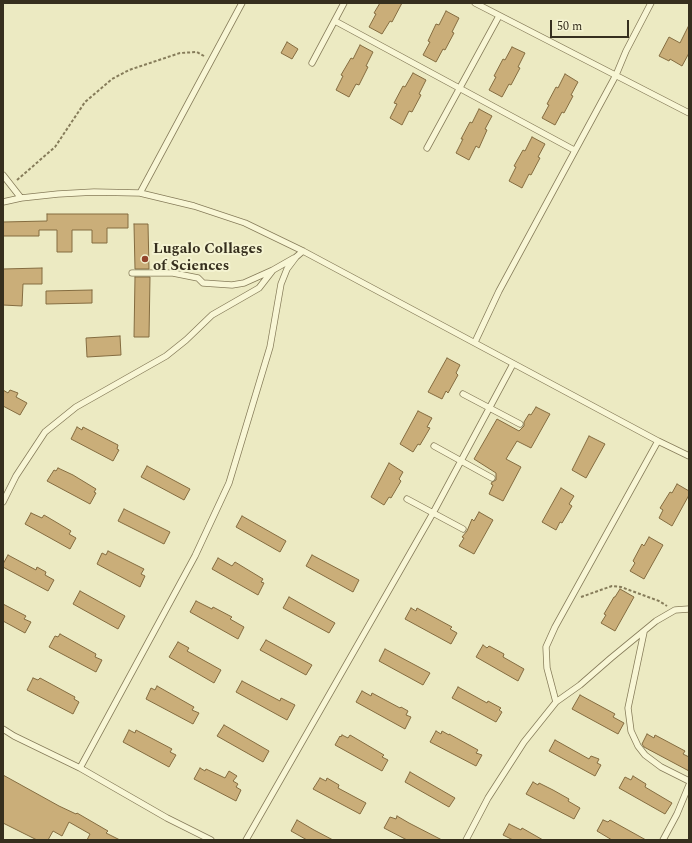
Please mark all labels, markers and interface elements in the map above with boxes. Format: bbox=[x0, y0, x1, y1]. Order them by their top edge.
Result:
scale bar bbox=[552, 12, 631, 38]
text: 50 m bbox=[557, 17, 582, 36]
place label: Lugalo Collages of Sciences bbox=[153, 241, 263, 276]
marker: Lugalo Collages of Sciences bbox=[140, 254, 150, 264]

